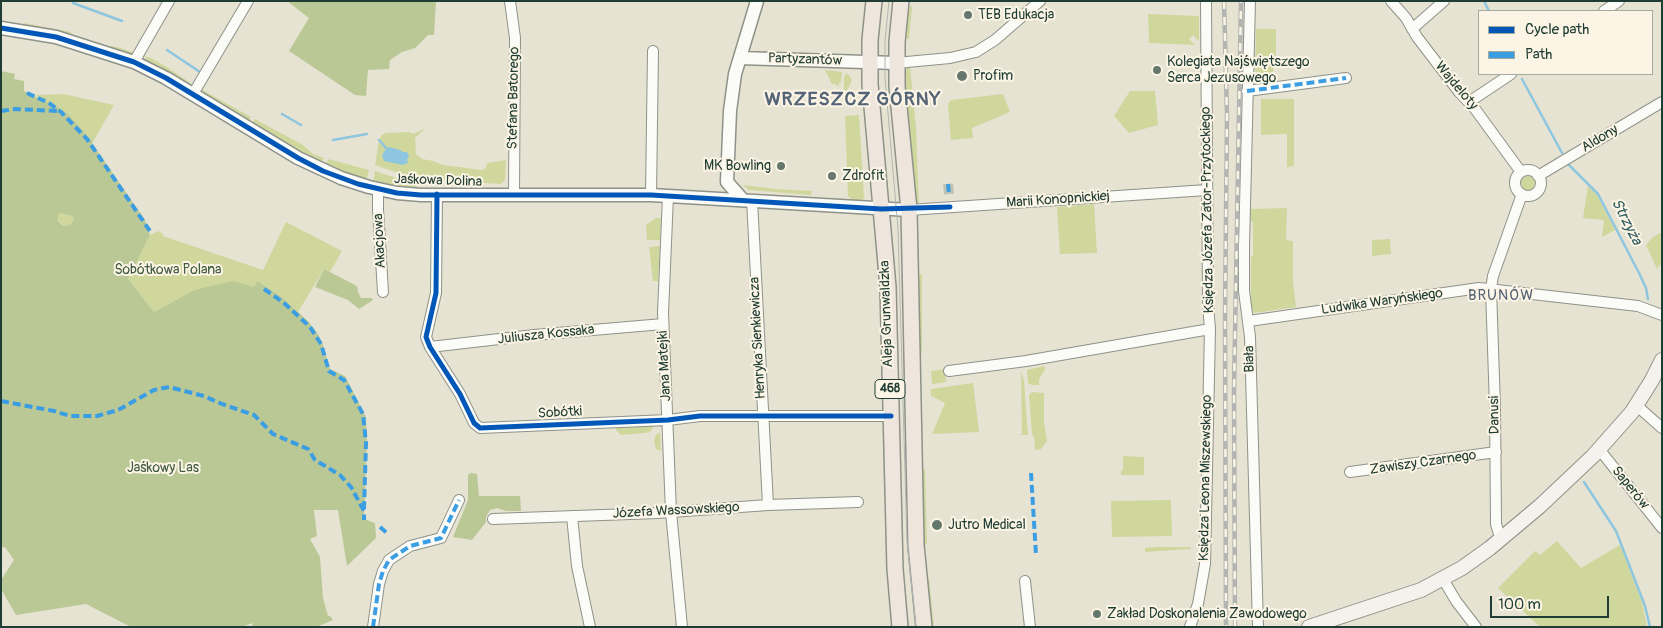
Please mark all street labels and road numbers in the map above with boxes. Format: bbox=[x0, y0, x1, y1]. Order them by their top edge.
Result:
street label: Stefana Batorego bbox=[505, 46, 523, 150]
street label: Partyzantów bbox=[768, 50, 842, 70]
street label: Wajdeloty bbox=[1431, 58, 1481, 114]
street label: Księdza Józefa Zator-Przytockiego bbox=[1198, 106, 1218, 314]
street label: Aldony bbox=[1579, 121, 1621, 157]
street label: Jaśkowa Dolina bbox=[394, 171, 482, 191]
street label: Marii Konopnickiej bbox=[1006, 188, 1110, 212]
street label: Akacjowa bbox=[370, 213, 390, 269]
street label: Aleja Grunwaldzka bbox=[877, 260, 897, 368]
street label: Henryka Sienkiewicza bbox=[746, 276, 770, 400]
street label: Ludwika Waryńskiego bbox=[1320, 285, 1444, 319]
street label: Juliusza Kossaka bbox=[497, 322, 595, 348]
street label: Jana Matejki bbox=[655, 330, 675, 402]
street label: Biała bbox=[1241, 345, 1259, 373]
road number: 468 bbox=[875, 379, 905, 398]
street label: Księdza Leona Miszewskiego bbox=[1196, 395, 1216, 561]
street label: Danusi bbox=[1486, 396, 1504, 434]
street label: Sobótki bbox=[537, 403, 583, 423]
street label: Zawiszy Czarnego bbox=[1369, 447, 1477, 479]
street label: Saperów bbox=[1608, 463, 1652, 513]
street label: Józefa Wassowskiego bbox=[612, 499, 740, 523]

